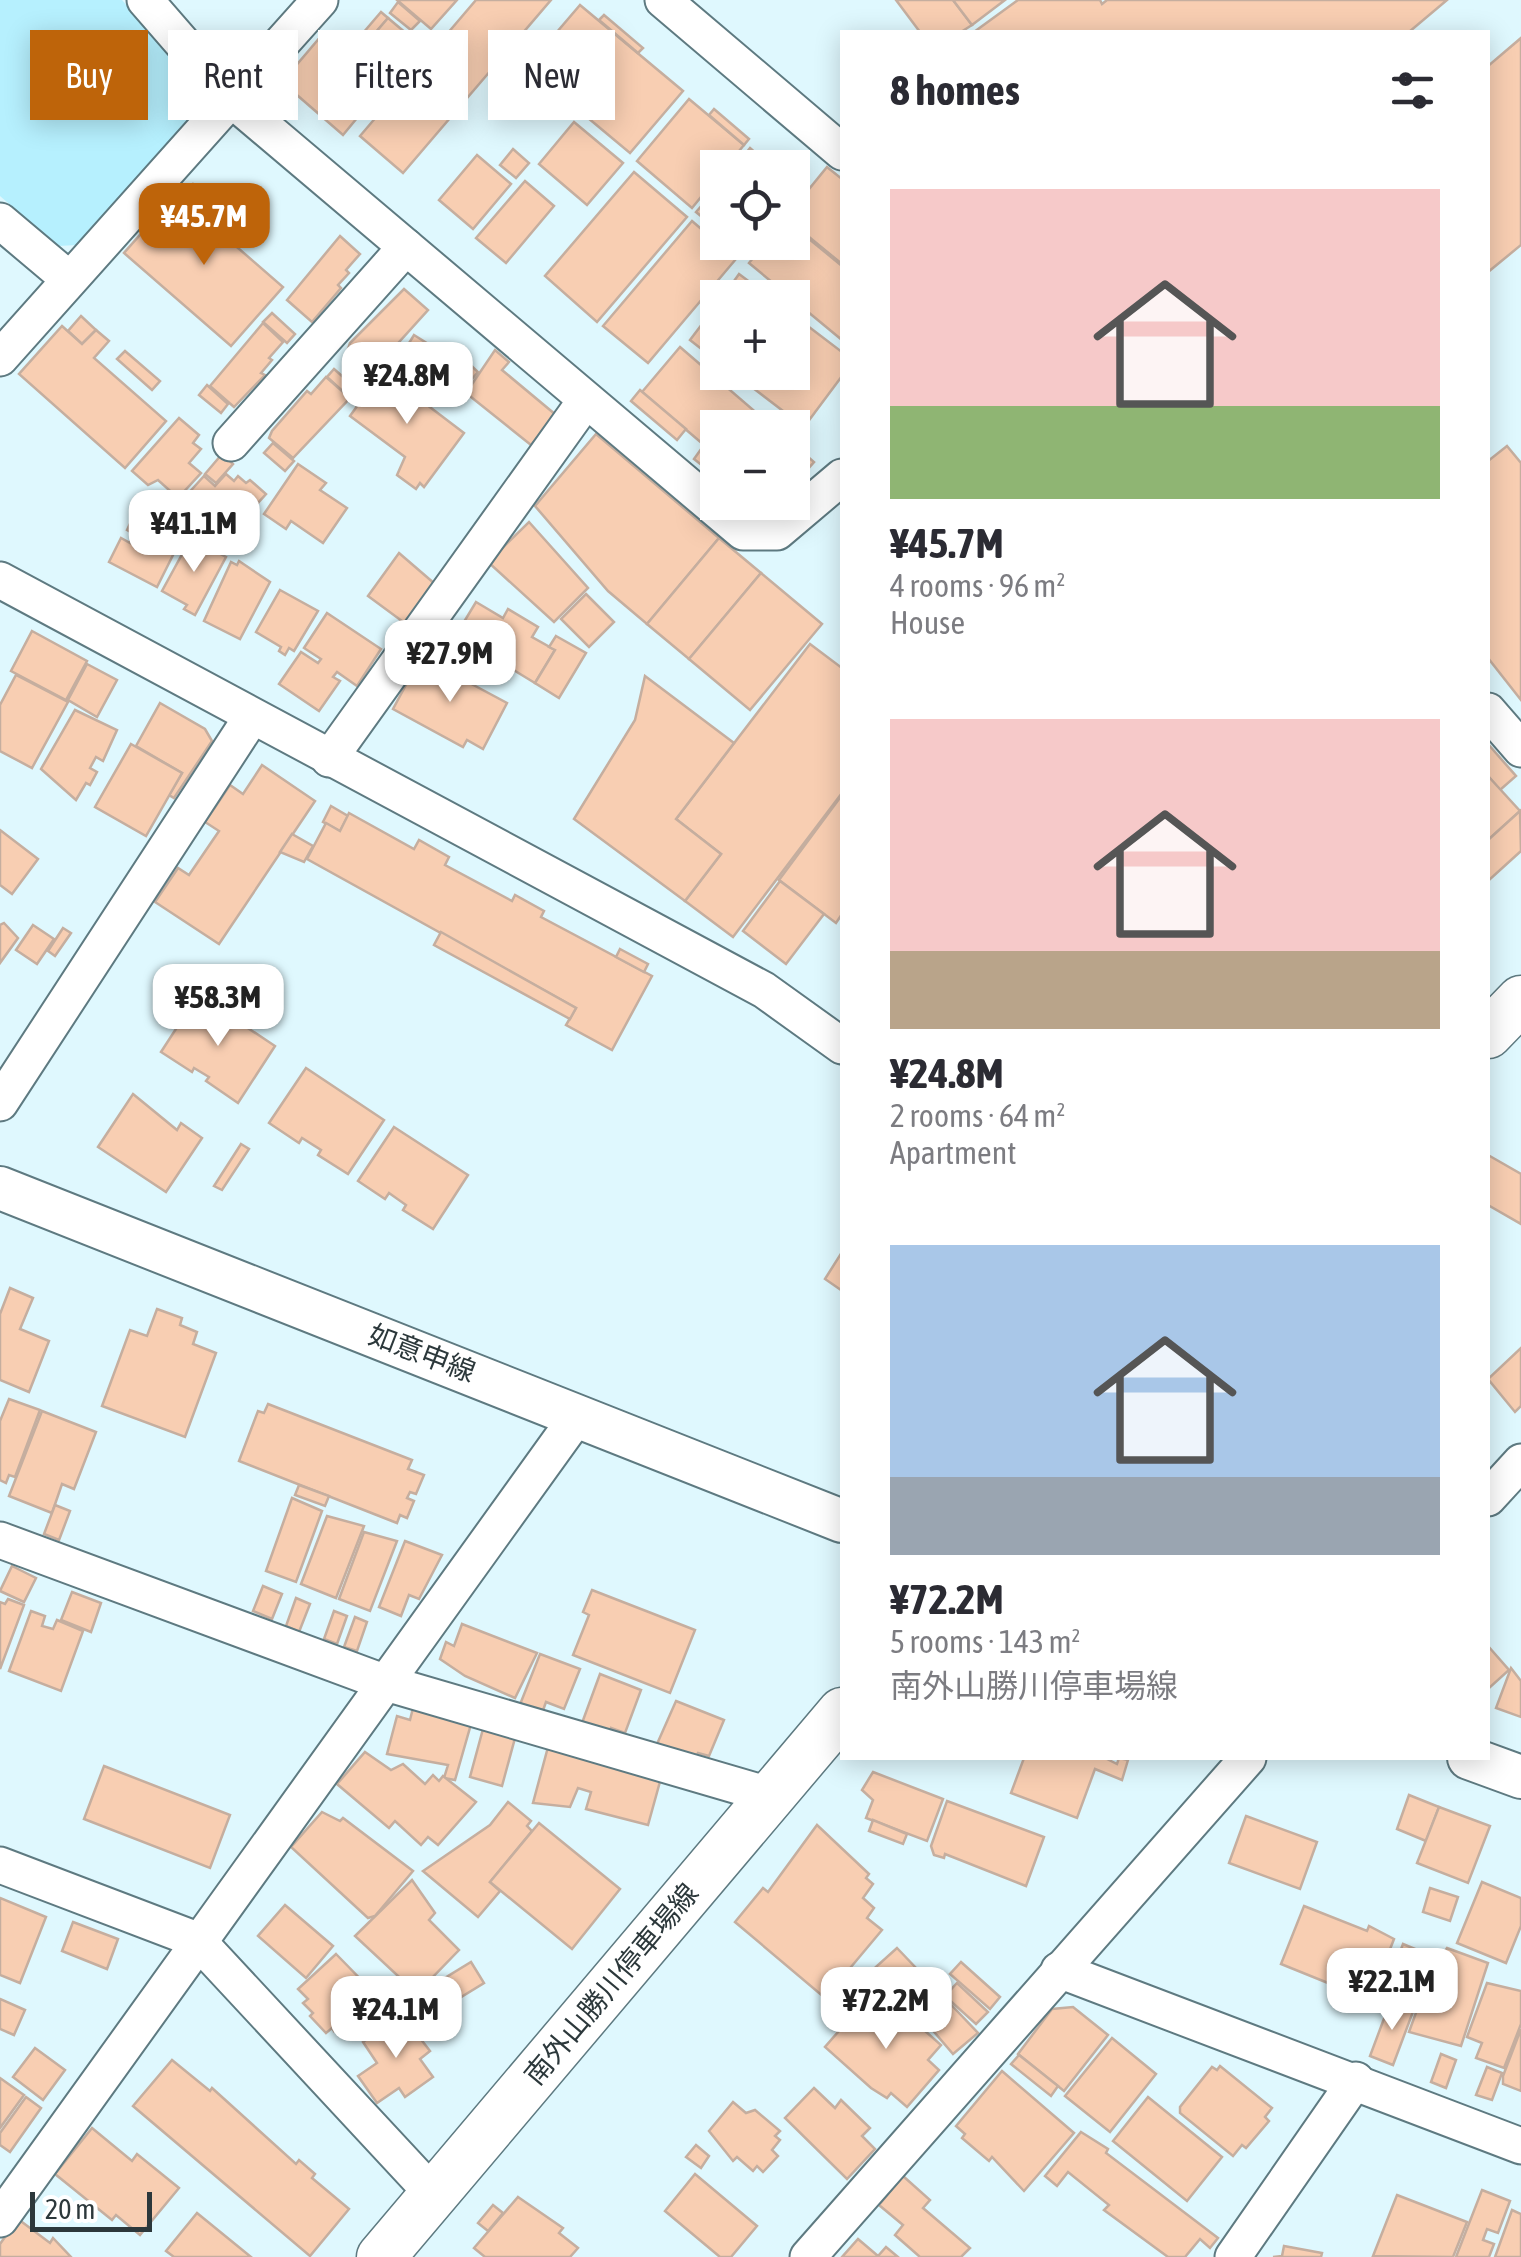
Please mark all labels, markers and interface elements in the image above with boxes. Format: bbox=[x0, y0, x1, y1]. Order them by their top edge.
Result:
chip: Buy bbox=[30, 30, 148, 120]
chip: Rent bbox=[168, 30, 298, 120]
chip: Filters bbox=[318, 30, 468, 120]
chip: New bbox=[488, 30, 615, 120]
icon: filters bbox=[1385, 63, 1440, 118]
text: 8 homes bbox=[890, 66, 1020, 114]
map controls bbox=[700, 150, 810, 520]
button: locate bbox=[700, 150, 810, 260]
pin: ¥45.7M bbox=[123, 183, 285, 268]
text: ¥45.7M bbox=[161, 197, 247, 234]
icon: home bbox=[1075, 254, 1255, 434]
button: + bbox=[700, 280, 810, 390]
pin: ¥24.8M bbox=[326, 342, 488, 427]
text: ¥24.8M bbox=[364, 356, 450, 393]
button: − bbox=[700, 410, 810, 520]
pin: ¥41.1M bbox=[113, 490, 275, 575]
text: ¥41.1M bbox=[151, 504, 237, 541]
text: ¥45.7M bbox=[890, 519, 1004, 567]
text: 4 rooms · 96 m² bbox=[890, 567, 1065, 604]
text: House bbox=[890, 604, 965, 641]
pin: ¥27.9M bbox=[369, 620, 531, 705]
text: ¥27.9M bbox=[407, 634, 493, 671]
icon: home bbox=[1075, 784, 1255, 964]
pin: ¥58.3M bbox=[137, 964, 299, 1049]
text: ¥58.3M bbox=[175, 978, 261, 1015]
text: ¥24.8M bbox=[890, 1049, 1004, 1097]
text: 2 rooms · 64 m² bbox=[890, 1097, 1065, 1134]
text: Apartment bbox=[890, 1134, 1016, 1171]
icon: home bbox=[1075, 1310, 1255, 1490]
street label: 如意申線 bbox=[364, 1318, 480, 1388]
text: ¥72.2M bbox=[890, 1575, 1004, 1623]
text: 5 rooms · 143 m² bbox=[890, 1623, 1080, 1660]
text: 南外山勝川停車場線 bbox=[890, 1667, 1178, 1704]
street label: 南外山勝川停車場線 bbox=[518, 1877, 704, 2091]
pin: ¥22.1M bbox=[1311, 1948, 1473, 2033]
text: ¥22.1M bbox=[1349, 1962, 1435, 1999]
pin: ¥72.2M bbox=[805, 1967, 967, 2052]
pin: ¥24.1M bbox=[315, 1976, 477, 2061]
text: ¥72.2M bbox=[843, 1981, 929, 2018]
text: ¥24.1M bbox=[353, 1990, 439, 2027]
scale bar bbox=[30, 2187, 152, 2232]
text: 20 m bbox=[45, 2193, 95, 2225]

